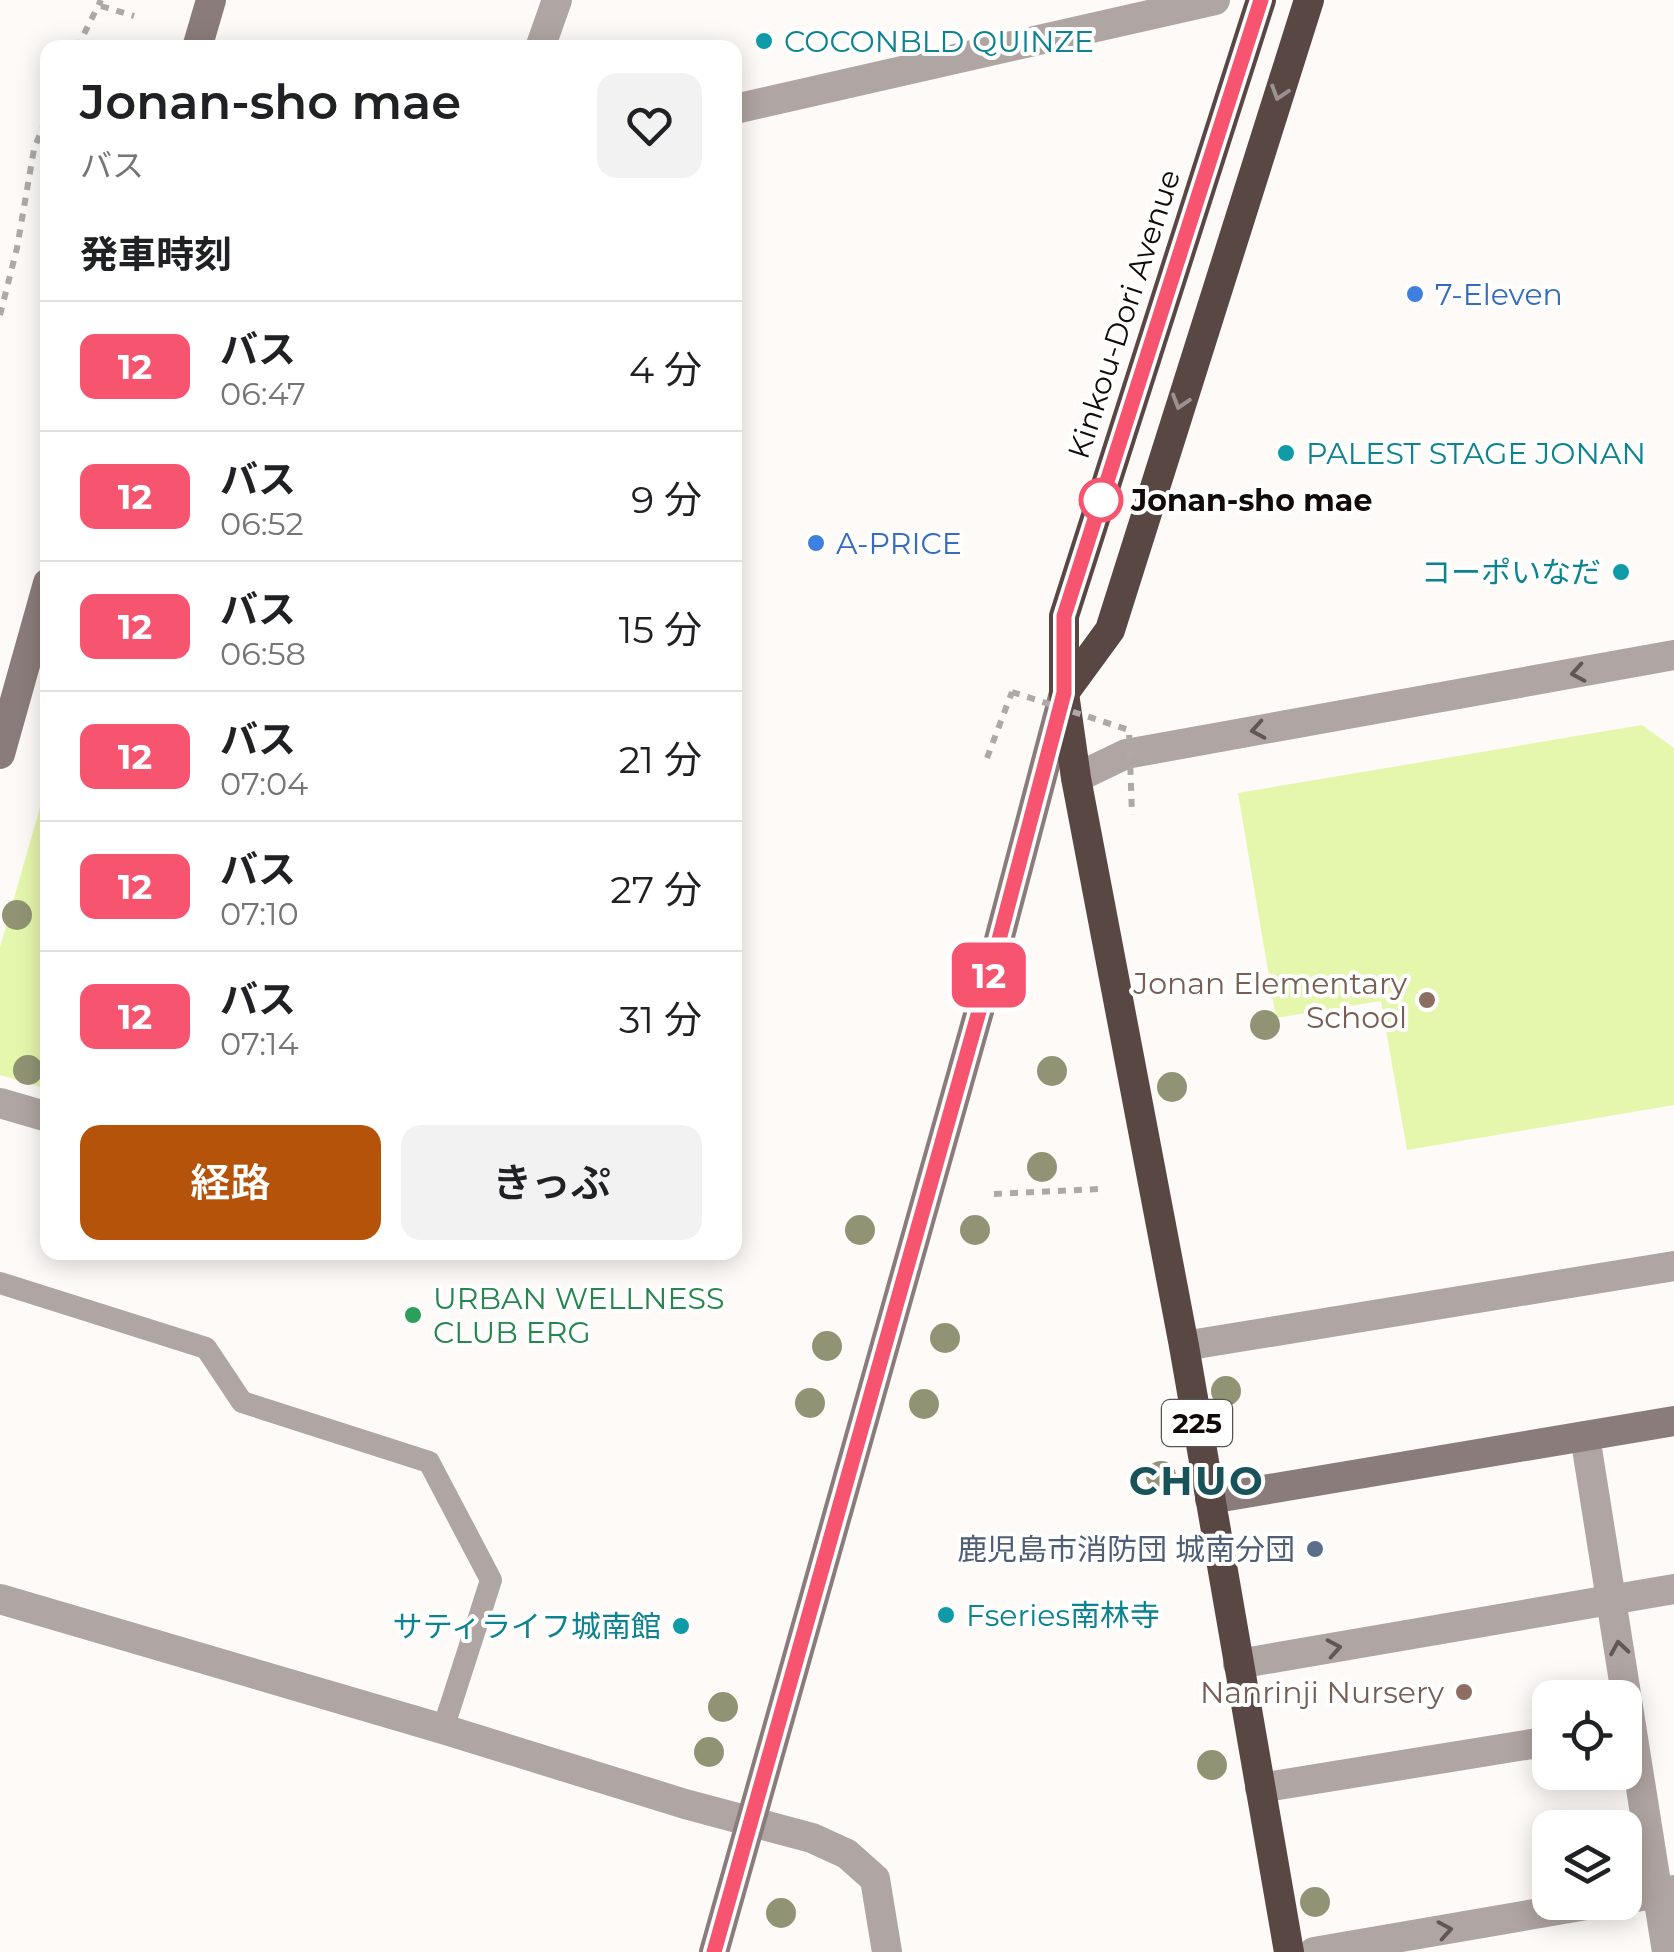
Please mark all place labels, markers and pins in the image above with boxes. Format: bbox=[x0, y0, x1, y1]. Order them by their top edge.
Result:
place label: COCONBLD QUINZE bbox=[784, 23, 1094, 60]
marker: COCONBLD QUINZE bbox=[753, 30, 775, 52]
place label: 7-Eleven bbox=[1435, 276, 1563, 313]
marker: 7-Eleven bbox=[1404, 283, 1426, 305]
place label: PALEST STAGE JONAN bbox=[1306, 435, 1646, 472]
marker: PALEST STAGE JONAN bbox=[1275, 442, 1297, 464]
marker: Jonan-sho mae bbox=[1080, 479, 1122, 521]
place label: Jonan-sho mae bbox=[1130, 482, 1372, 519]
place label: A-PRICE bbox=[836, 525, 962, 562]
marker: A-PRICE bbox=[805, 532, 827, 554]
place label: コーポいなだ bbox=[1421, 554, 1601, 591]
marker: コーポいなだ bbox=[1610, 561, 1632, 583]
place label: Jonan Elementary School bbox=[1132, 965, 1408, 1036]
marker: Jonan Elementary School bbox=[1416, 989, 1438, 1011]
place label: URBAN WELLNESS CLUB ERG bbox=[433, 1280, 724, 1351]
marker: URBAN WELLNESS CLUB ERG bbox=[402, 1304, 424, 1326]
place label: 鹿児島市消防団 城南分団 bbox=[957, 1531, 1295, 1568]
marker: 鹿児島市消防団 城南分団 bbox=[1304, 1538, 1326, 1560]
place label: Fseries南林寺 bbox=[966, 1597, 1160, 1634]
marker: Fseries南林寺 bbox=[935, 1604, 957, 1626]
place label: サティライフ城南館 bbox=[393, 1608, 661, 1645]
marker: サティライフ城南館 bbox=[670, 1615, 692, 1637]
place label: Nanrinji Nursery bbox=[1200, 1674, 1445, 1711]
marker: Nanrinji Nursery bbox=[1453, 1681, 1475, 1703]

